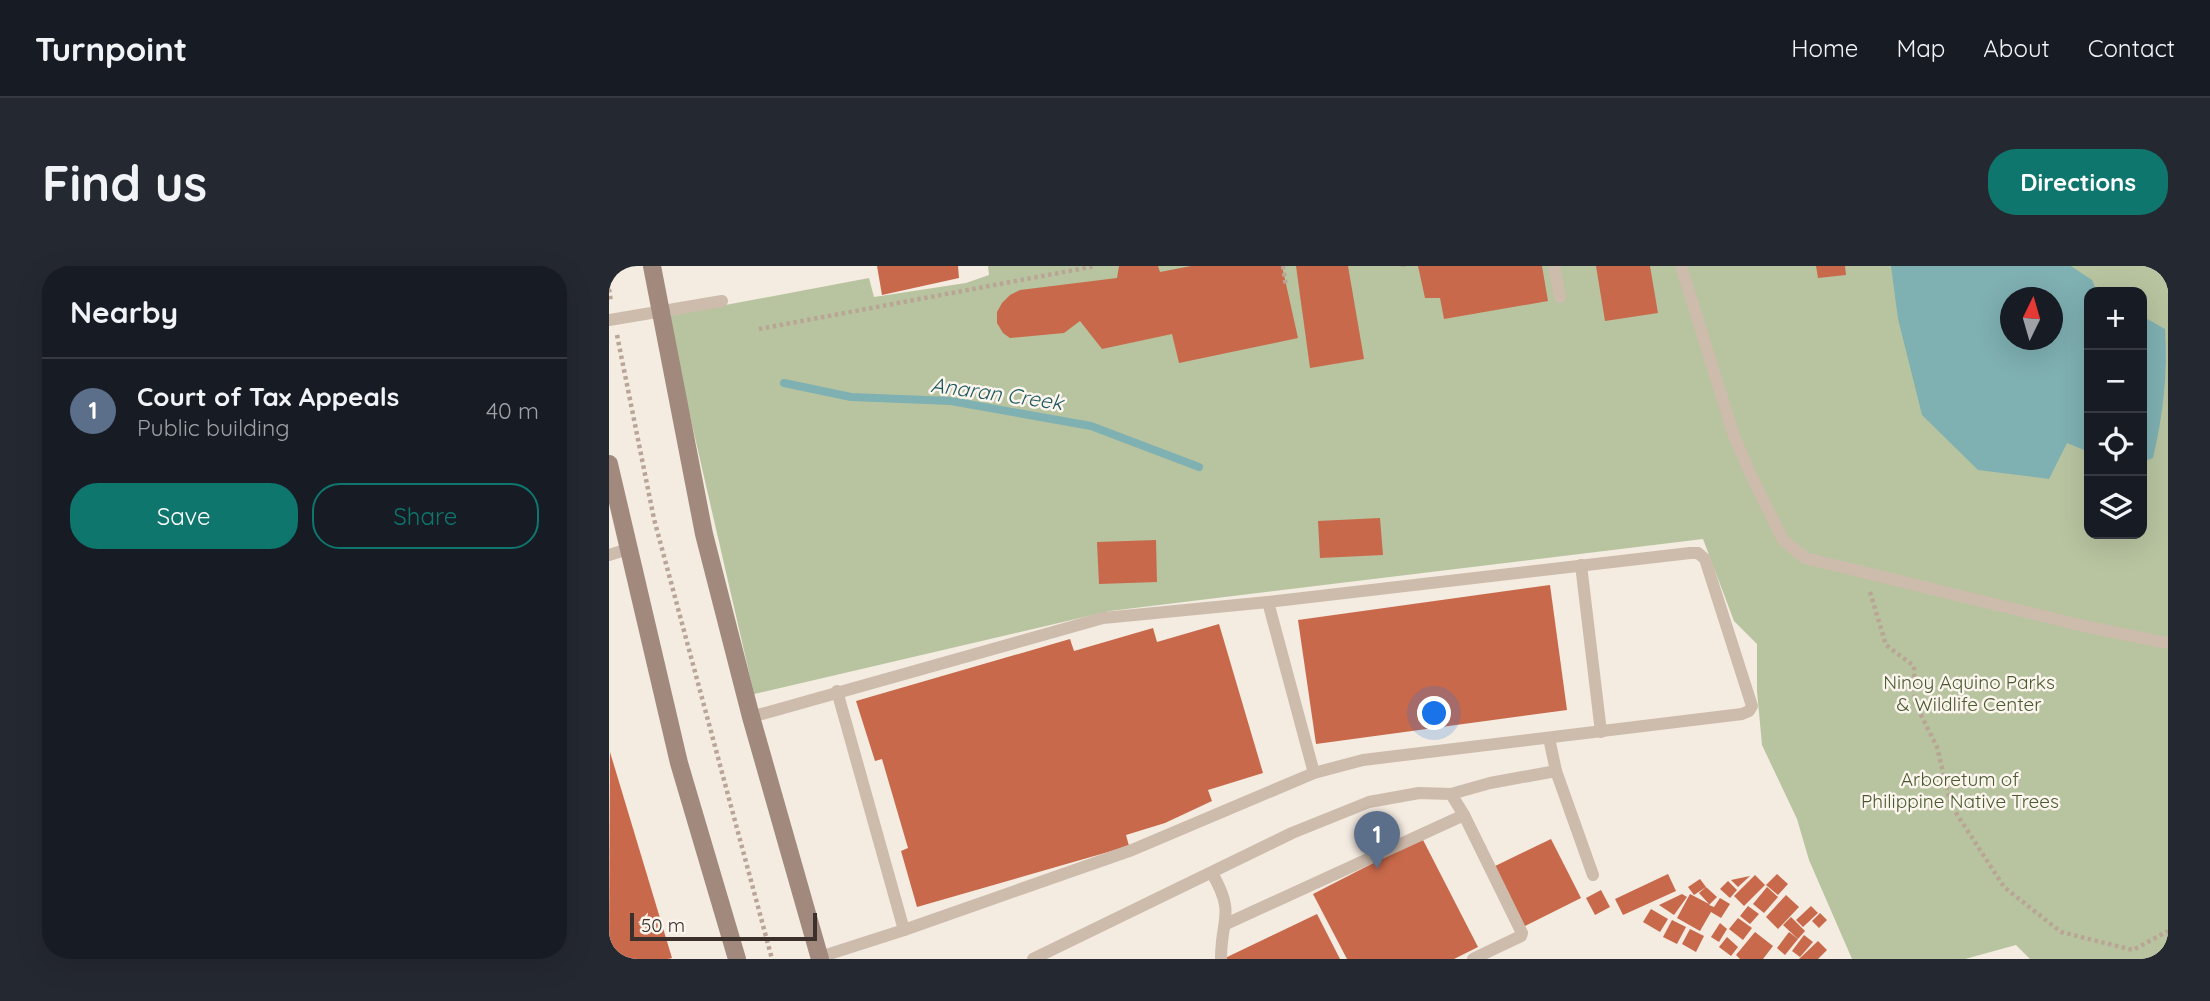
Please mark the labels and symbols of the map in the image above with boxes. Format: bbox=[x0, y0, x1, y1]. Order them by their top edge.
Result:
north arrow bbox=[2000, 287, 2063, 350]
water label: Anaran Creek bbox=[929, 371, 1067, 415]
park label: Ninoy Aquino Parks & Wildlife Center bbox=[1883, 670, 2055, 716]
your location bbox=[1417, 696, 1451, 730]
park label: Arboretum of Philippine Native Trees bbox=[1861, 767, 2059, 813]
pin: 1 bbox=[1354, 811, 1400, 869]
scale bar bbox=[630, 910, 817, 942]

